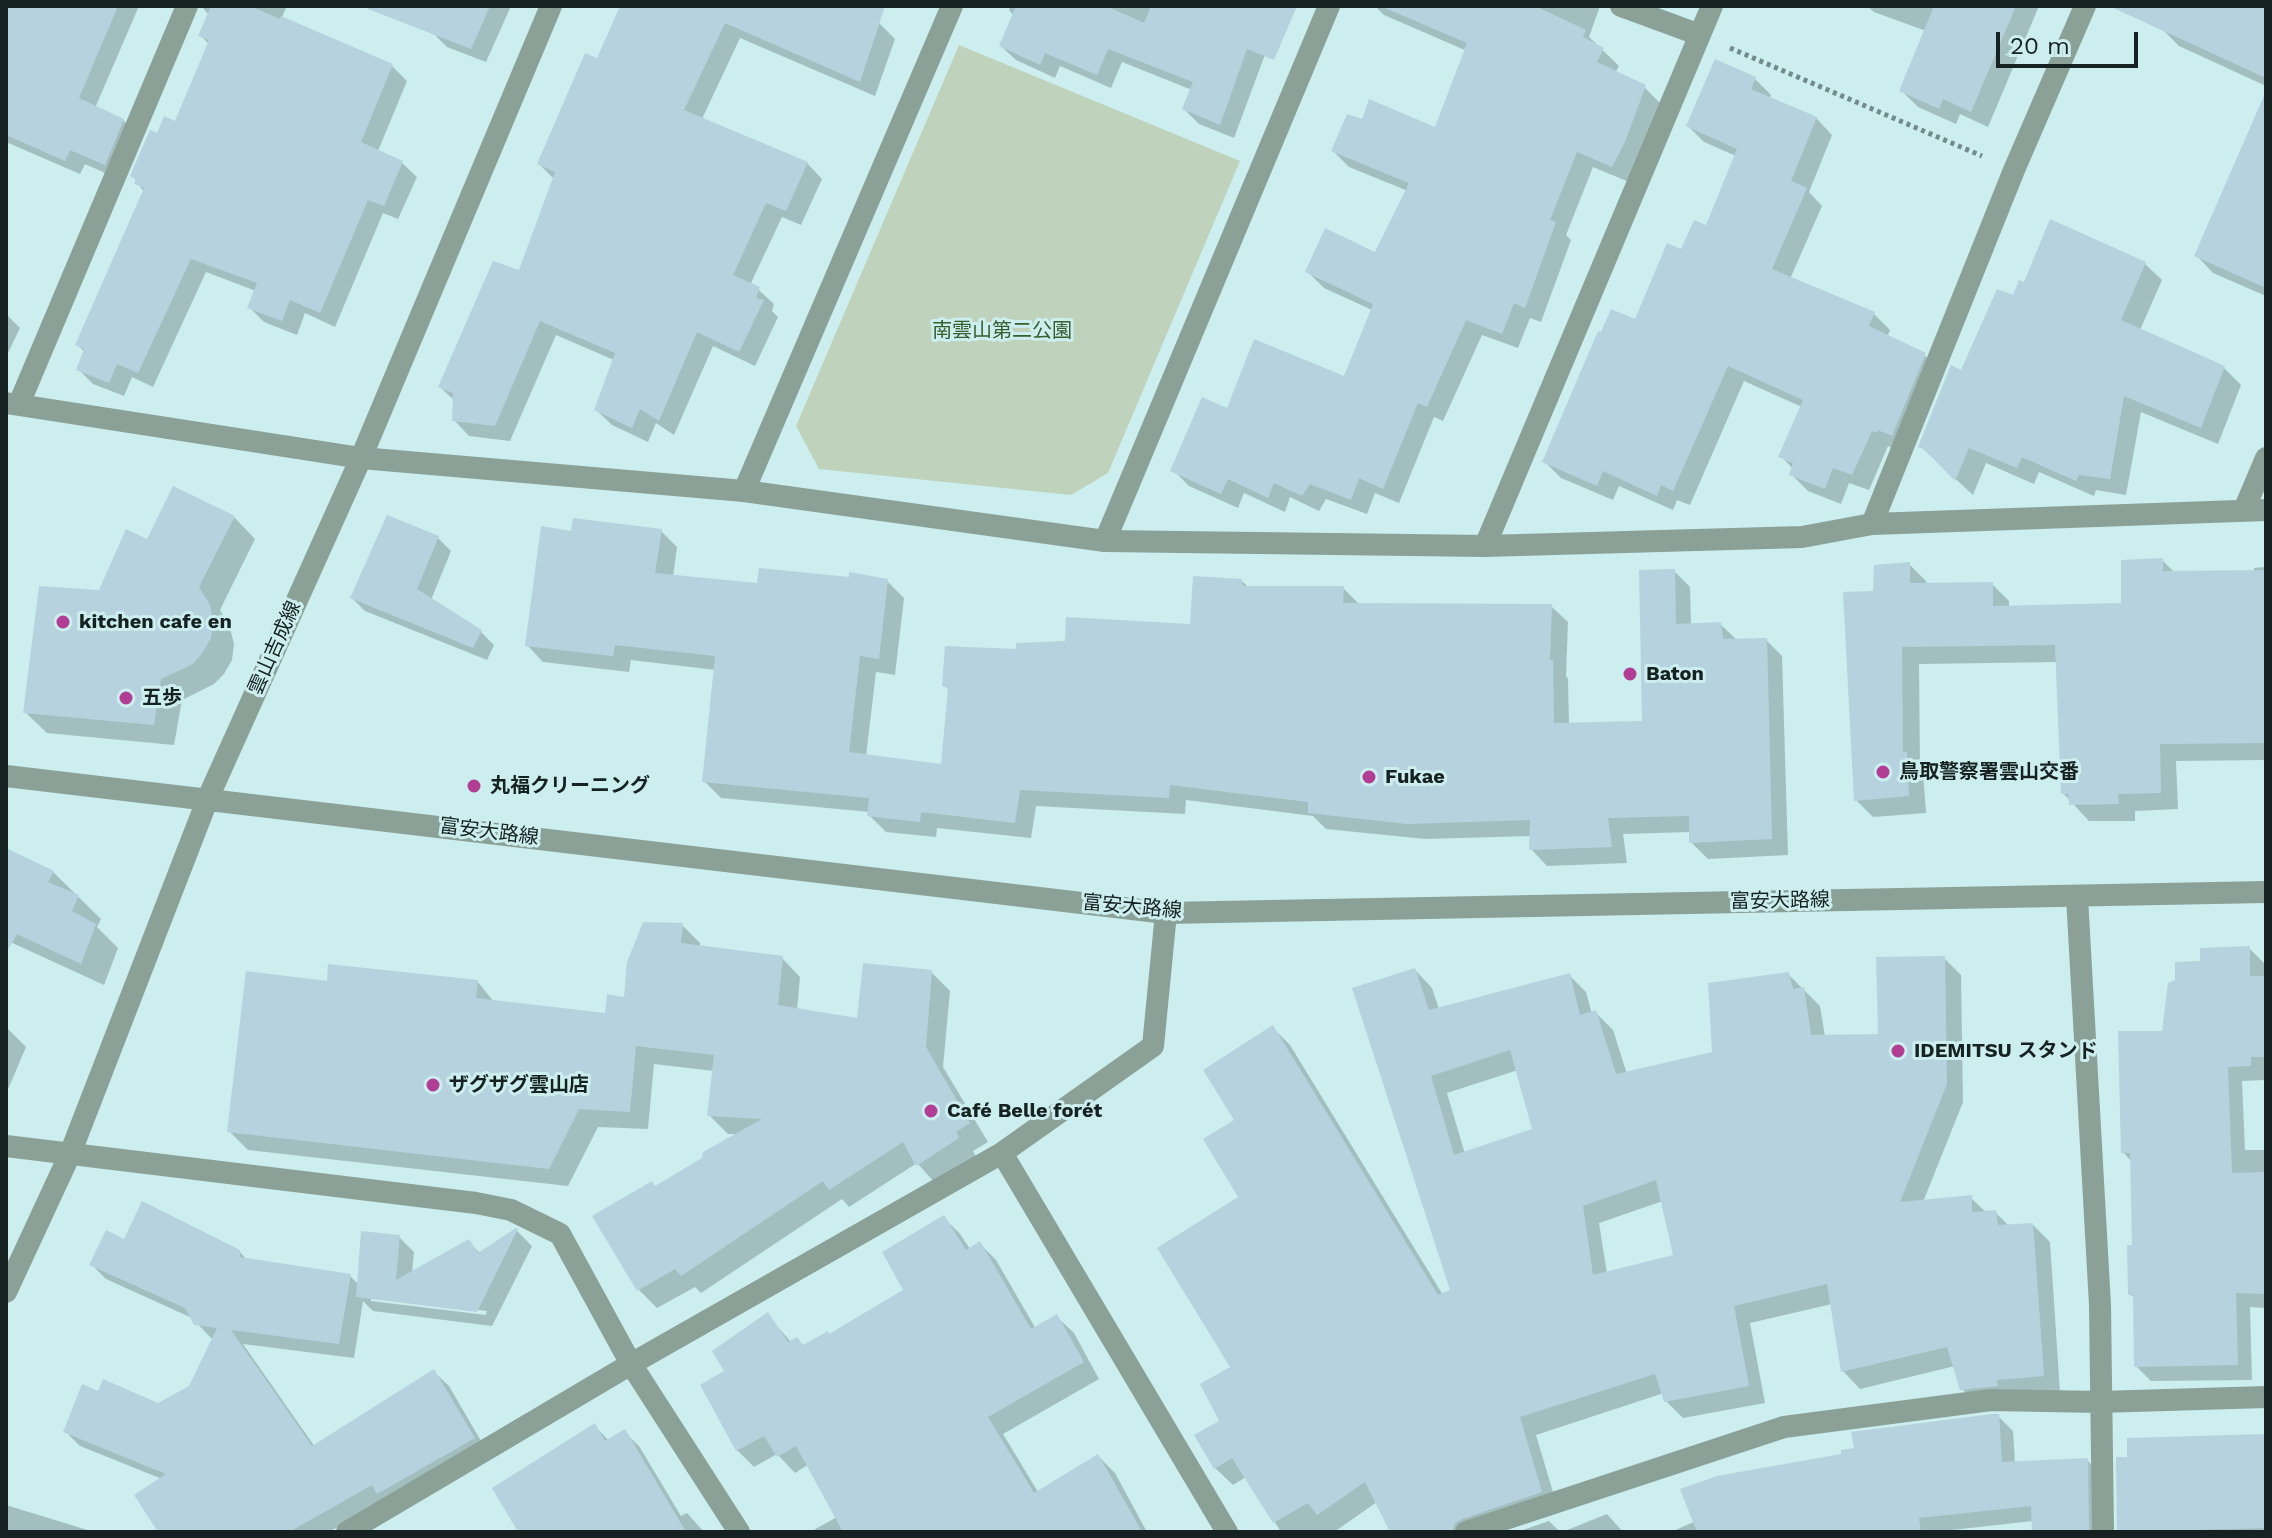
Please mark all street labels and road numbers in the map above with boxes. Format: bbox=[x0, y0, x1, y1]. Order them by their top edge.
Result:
street label: 雲山吉成線 bbox=[244, 597, 306, 699]
street label: 富安大路線 bbox=[438, 814, 540, 850]
street label: 富安大路線 bbox=[1730, 888, 1830, 914]
street label: 富安大路線 bbox=[1081, 891, 1183, 923]

